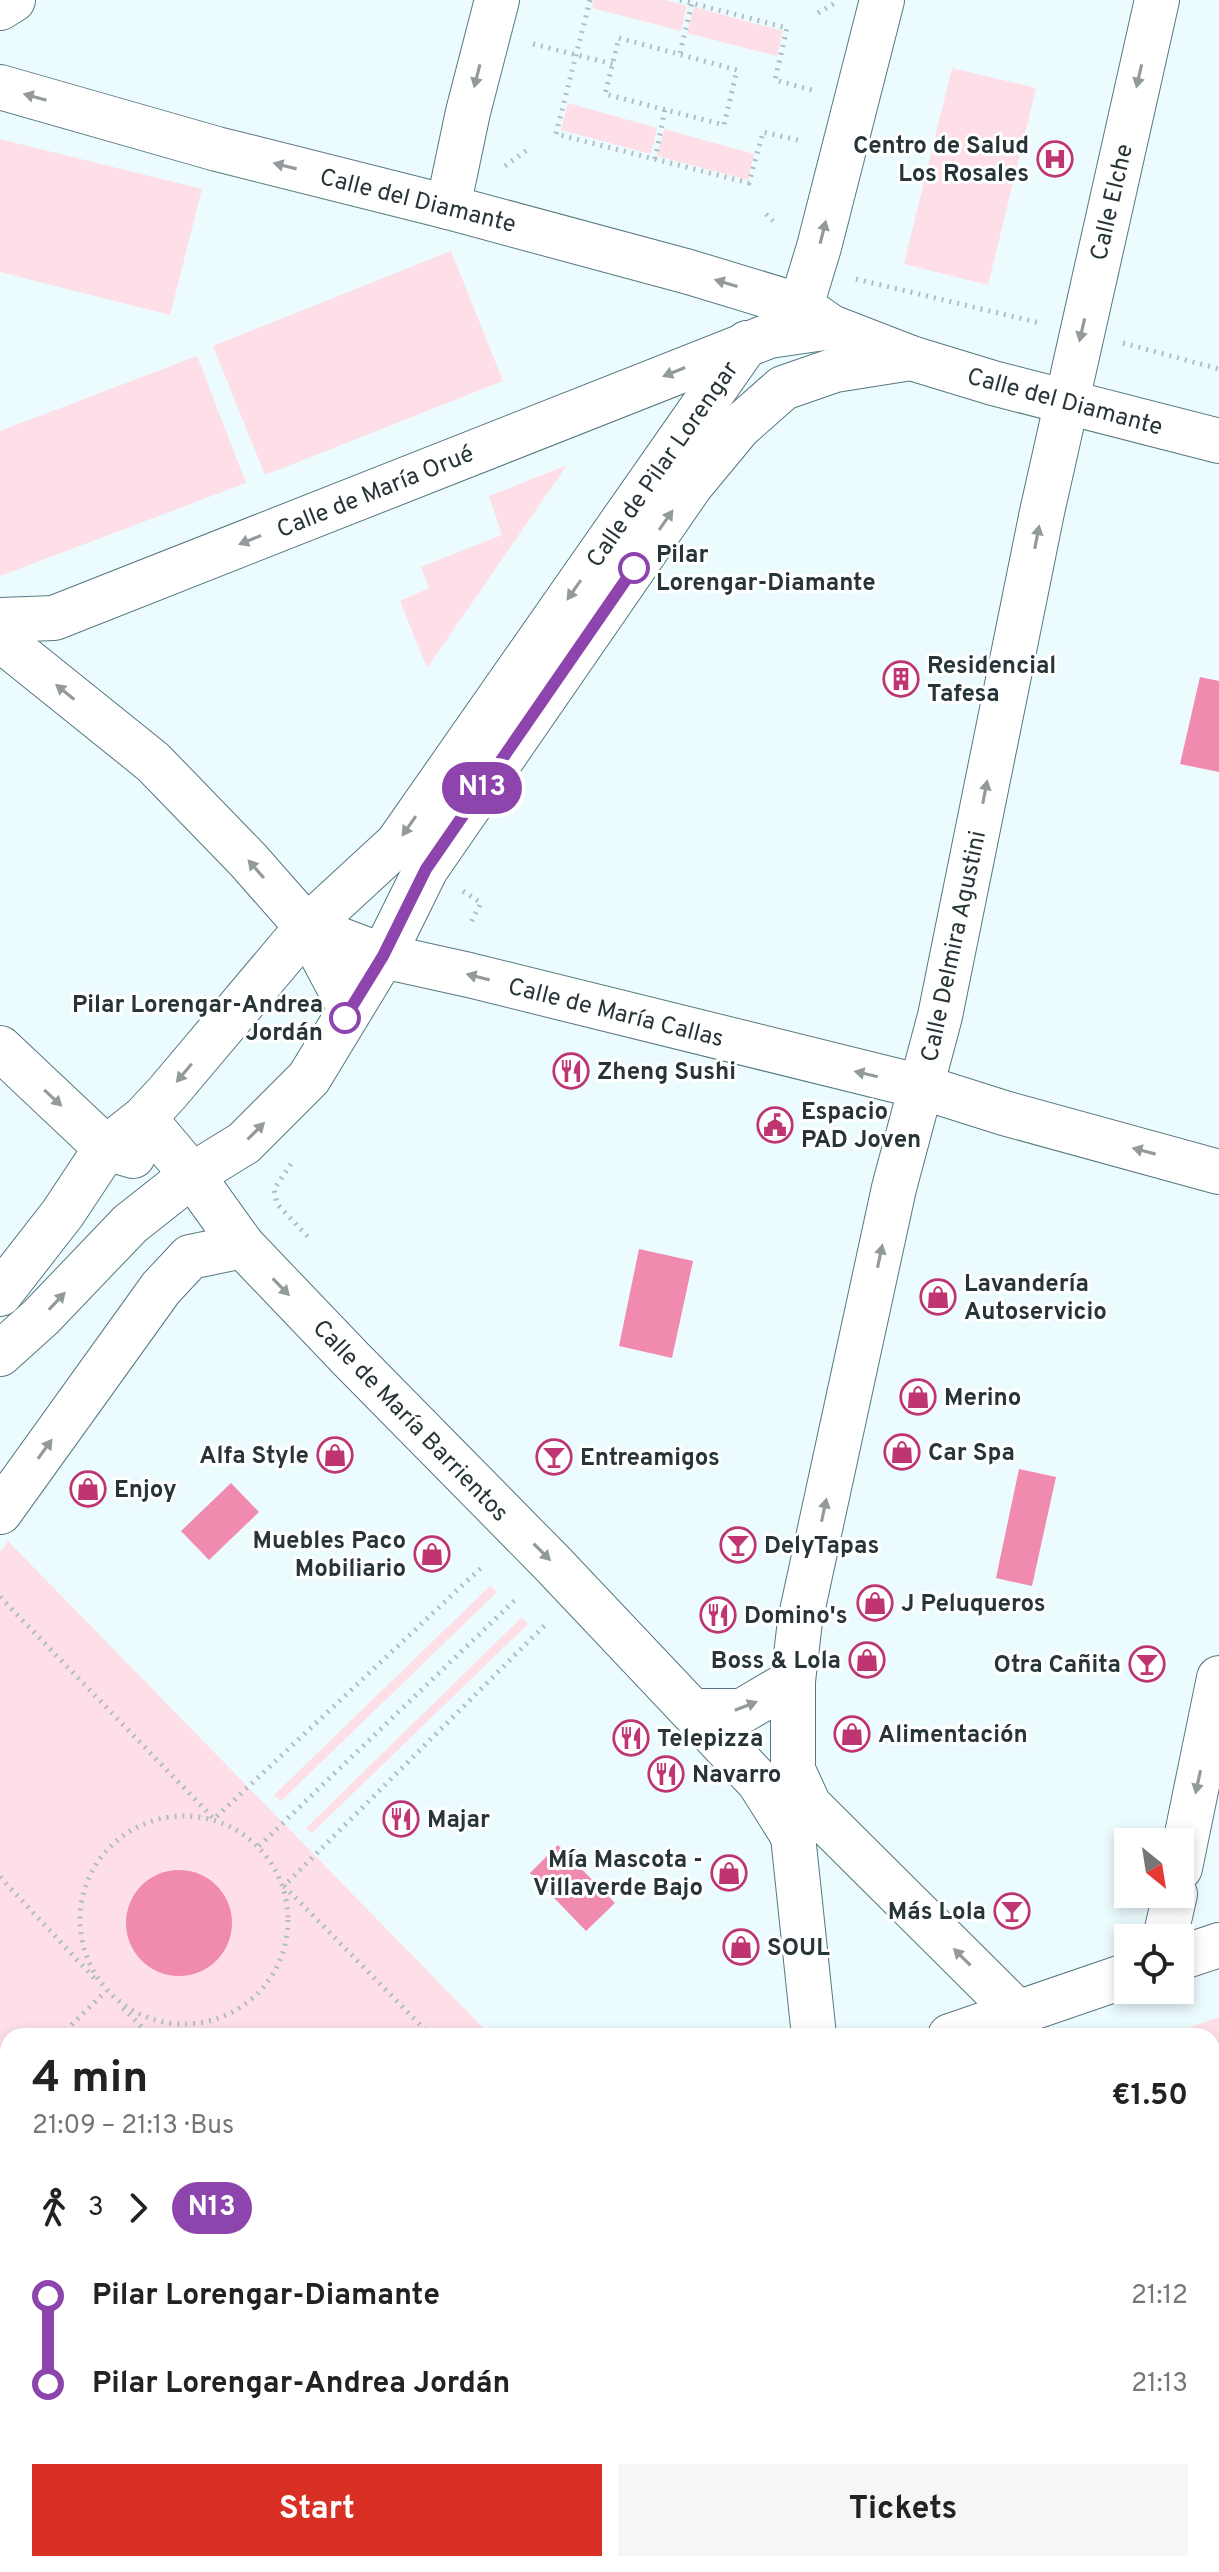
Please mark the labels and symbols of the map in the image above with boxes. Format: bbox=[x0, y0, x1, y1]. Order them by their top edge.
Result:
one-way arrow bbox=[471, 63, 483, 88]
one-way arrow bbox=[1133, 64, 1145, 89]
one-way arrow bbox=[22, 90, 46, 103]
place label: Centro de Salud Los Rosales bbox=[853, 132, 1029, 190]
hospital icon: Centro de Salud Los Rosales bbox=[1036, 140, 1074, 178]
street label: Calle Elche bbox=[1085, 141, 1141, 264]
one-way arrow bbox=[273, 160, 298, 172]
street label: Calle del Diamante bbox=[316, 163, 519, 241]
one-way arrow bbox=[818, 219, 830, 244]
one-way arrow bbox=[713, 277, 737, 289]
one-way arrow bbox=[1075, 317, 1088, 342]
street label: Calle de Pilar Lorengar bbox=[581, 356, 746, 574]
street label: Calle del Diamante bbox=[963, 362, 1166, 443]
one-way arrow bbox=[662, 365, 686, 378]
street label: Calle de María Orué bbox=[273, 440, 479, 546]
one-way arrow bbox=[658, 510, 673, 531]
one-way arrow bbox=[1031, 524, 1043, 549]
one-way arrow bbox=[238, 534, 262, 547]
place label: Pilar Lorengar-Diamante bbox=[656, 541, 876, 599]
marker: Pilar Lorengar-Diamante bbox=[619, 553, 649, 583]
one-way arrow bbox=[567, 580, 582, 601]
place label: Residencial Tafesa bbox=[927, 652, 1056, 710]
building icon: Residencial Tafesa bbox=[882, 660, 920, 698]
one-way arrow bbox=[55, 684, 75, 701]
line badge: N13 bbox=[436, 762, 528, 814]
one-way arrow bbox=[980, 779, 992, 804]
one-way arrow bbox=[402, 816, 417, 837]
street label: Calle Delmira Agustini bbox=[916, 828, 994, 1065]
one-way arrow bbox=[247, 859, 265, 878]
one-way arrow bbox=[466, 971, 491, 983]
street label: Calle de María Callas bbox=[505, 973, 726, 1055]
place label: Pilar Lorengar-Andrea Jordán bbox=[72, 991, 323, 1049]
marker: Pilar Lorengar-Andrea Jordán bbox=[330, 1003, 360, 1033]
restaurant icon: Zheng Sushi bbox=[552, 1052, 590, 1090]
place label: Zheng Sushi bbox=[597, 1058, 736, 1088]
one-way arrow bbox=[176, 1063, 193, 1083]
one-way arrow bbox=[854, 1067, 879, 1080]
one-way arrow bbox=[43, 1088, 62, 1107]
place label: Espacio PAD Joven bbox=[801, 1098, 921, 1156]
public building icon: Espacio PAD Joven bbox=[756, 1106, 794, 1144]
one-way arrow bbox=[246, 1123, 265, 1141]
one-way arrow bbox=[1131, 1144, 1155, 1157]
one-way arrow bbox=[874, 1243, 887, 1268]
place label: Lavandería Autoservicio bbox=[964, 1270, 1107, 1328]
one-way arrow bbox=[272, 1277, 290, 1296]
shop icon: Lavandería Autoservicio bbox=[919, 1278, 957, 1316]
one-way arrow bbox=[47, 1291, 65, 1310]
street label: Calle de María Barrientos bbox=[305, 1314, 514, 1529]
shop icon: Merino bbox=[899, 1378, 937, 1416]
place label: Merino bbox=[944, 1384, 1021, 1414]
shop icon: Car Spa bbox=[883, 1433, 921, 1471]
shop icon: Alfa Style bbox=[316, 1436, 354, 1474]
one-way arrow bbox=[37, 1438, 53, 1459]
bar icon: Entreamigos bbox=[535, 1438, 573, 1476]
place label: Car Spa bbox=[928, 1439, 1015, 1469]
place label: Alfa Style bbox=[199, 1442, 309, 1472]
place label: Entreamigos bbox=[580, 1444, 720, 1474]
shop icon: Enjoy bbox=[69, 1470, 107, 1508]
place label: Enjoy bbox=[114, 1476, 177, 1506]
one-way arrow bbox=[818, 1497, 831, 1522]
bar icon: DelyTapas bbox=[719, 1526, 757, 1564]
place label: Muebles Paco Mobiliario bbox=[253, 1527, 406, 1585]
place label: DelyTapas bbox=[764, 1532, 879, 1562]
shop icon: Muebles Paco Mobiliario bbox=[413, 1535, 451, 1573]
one-way arrow bbox=[532, 1542, 550, 1561]
shop icon: J Peluqueros bbox=[856, 1584, 894, 1622]
place label: J Peluqueros bbox=[901, 1590, 1046, 1620]
restaurant icon: Domino's bbox=[699, 1596, 737, 1634]
place label: Domino's bbox=[744, 1602, 848, 1632]
shop icon: Boss & Lola bbox=[848, 1641, 886, 1679]
bar icon: Otra Cañita bbox=[1128, 1645, 1166, 1683]
place label: Boss & Lola bbox=[711, 1647, 841, 1677]
place label: Otra Cañita bbox=[994, 1651, 1121, 1681]
one-way arrow bbox=[734, 1700, 758, 1712]
shop icon: Alimentación bbox=[833, 1715, 871, 1753]
restaurant icon: Telepizza bbox=[612, 1719, 650, 1757]
place label: Alimentación bbox=[878, 1721, 1028, 1751]
place label: Telepizza bbox=[657, 1725, 763, 1755]
restaurant icon: Navarro bbox=[647, 1755, 685, 1793]
place label: Navarro bbox=[692, 1761, 781, 1791]
one-way arrow bbox=[1191, 1769, 1204, 1794]
restaurant icon: Majar bbox=[382, 1800, 420, 1838]
place label: Majar bbox=[427, 1806, 490, 1836]
north arrow bbox=[1114, 1828, 1194, 1908]
place label: Mía Mascota - Villaverde Bajo bbox=[533, 1846, 703, 1904]
shop icon: Mía Mascota - Villaverde Bajo bbox=[710, 1854, 748, 1892]
bar icon: Más Lola bbox=[993, 1892, 1031, 1930]
place label: Más Lola bbox=[888, 1898, 986, 1928]
shop icon: SOUL bbox=[722, 1928, 760, 1966]
place label: SOUL bbox=[767, 1934, 830, 1964]
one-way arrow bbox=[953, 1948, 972, 1966]

